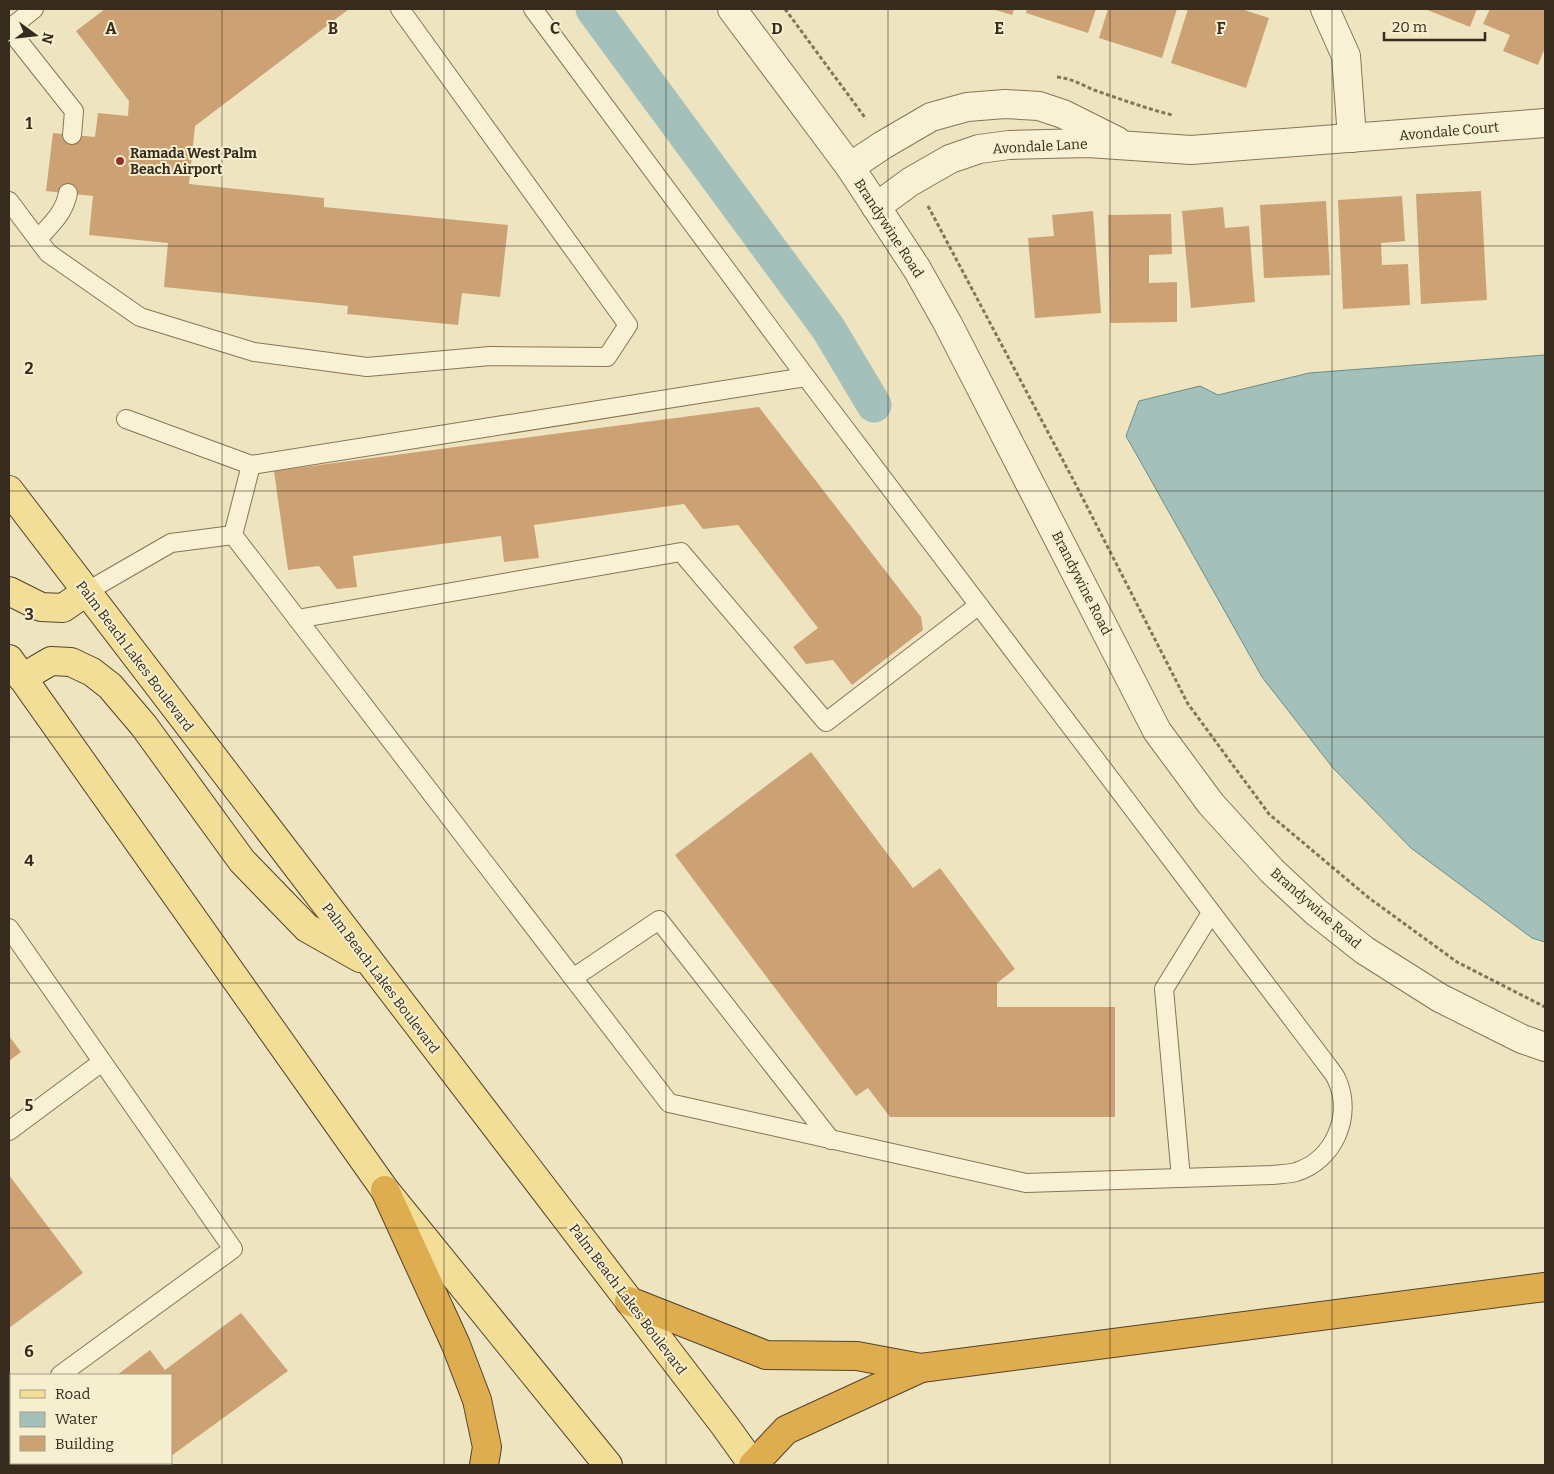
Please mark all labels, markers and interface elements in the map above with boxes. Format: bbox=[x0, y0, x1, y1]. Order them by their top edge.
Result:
north arrow bbox=[10, 10, 60, 60]
scale bar bbox=[1384, 10, 1485, 42]
text: 20 m bbox=[1392, 18, 1428, 36]
text: A bbox=[105, 19, 117, 38]
text: B bbox=[328, 19, 338, 38]
text: C bbox=[550, 19, 560, 38]
text: D bbox=[771, 19, 783, 38]
text: E bbox=[994, 19, 1004, 38]
text: F bbox=[1217, 19, 1226, 38]
text: N bbox=[37, 31, 57, 46]
text: 1 bbox=[26, 114, 33, 133]
street label: Avondale Court bbox=[1398, 119, 1500, 144]
street label: Avondale Lane bbox=[992, 136, 1088, 157]
place label: Ramada West Palm Beach Airport bbox=[130, 145, 257, 178]
marker: Ramada West Palm Beach Airport bbox=[114, 155, 126, 167]
street label: Brandywine Road bbox=[850, 176, 927, 281]
text: 2 bbox=[24, 359, 34, 378]
street label: Brandywine Road bbox=[1048, 528, 1115, 638]
street label: Palm Beach Lakes Boulevard bbox=[72, 578, 197, 735]
text: 3 bbox=[24, 605, 34, 624]
text: 4 bbox=[24, 851, 34, 870]
street label: Brandywine Road bbox=[1267, 864, 1364, 952]
street label: Palm Beach Lakes Boulevard bbox=[318, 900, 443, 1057]
text: 5 bbox=[25, 1096, 34, 1115]
street label: Palm Beach Lakes Boulevard bbox=[565, 1221, 690, 1378]
text: 6 bbox=[24, 1342, 34, 1361]
legend bbox=[10, 1374, 172, 1464]
text: Road bbox=[55, 1385, 90, 1403]
text: Water bbox=[55, 1410, 98, 1428]
text: Building bbox=[55, 1435, 114, 1453]

